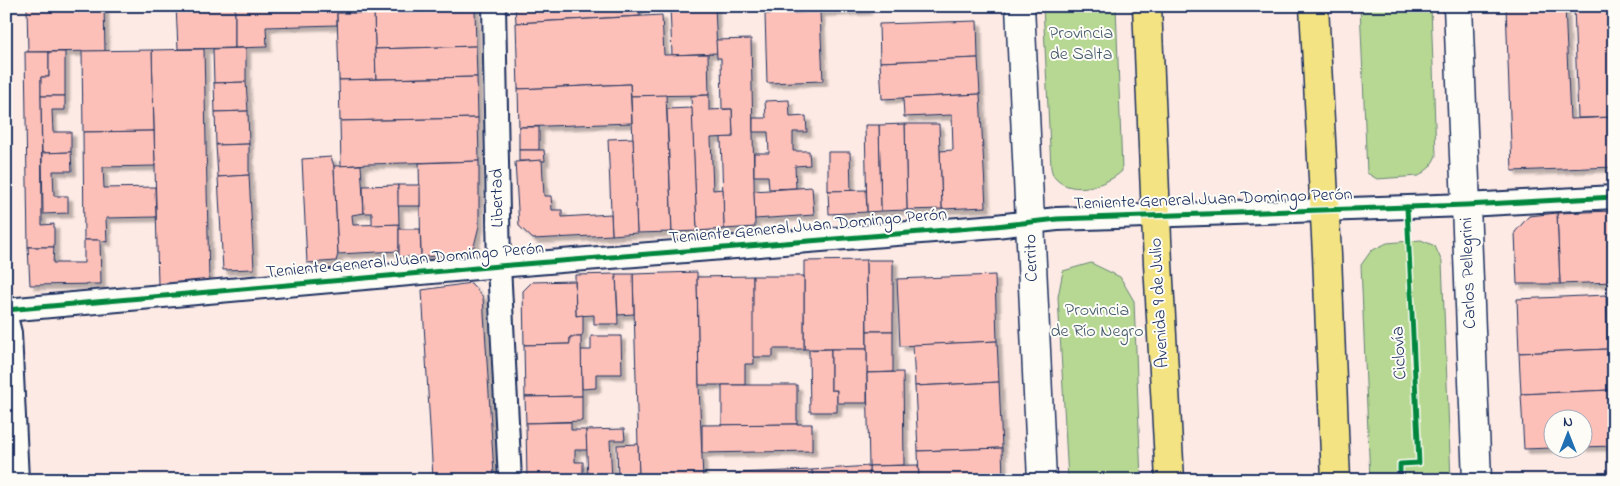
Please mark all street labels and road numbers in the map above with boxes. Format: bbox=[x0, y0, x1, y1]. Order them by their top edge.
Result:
street label: Libertad bbox=[484, 168, 512, 228]
street label: Teniente General Juan Domingo Perón bbox=[1073, 182, 1353, 219]
street label: Teniente General Juan Domingo Perón bbox=[668, 202, 948, 253]
street label: Carlos Pellegrini bbox=[1454, 217, 1485, 329]
street label: Cerrito bbox=[1018, 234, 1046, 282]
street label: Teniente General Juan Domingo Perón bbox=[265, 236, 545, 287]
street label: Avenida 9 de Julio bbox=[1144, 237, 1176, 369]
street label: Ciclovía bbox=[1386, 326, 1414, 380]

